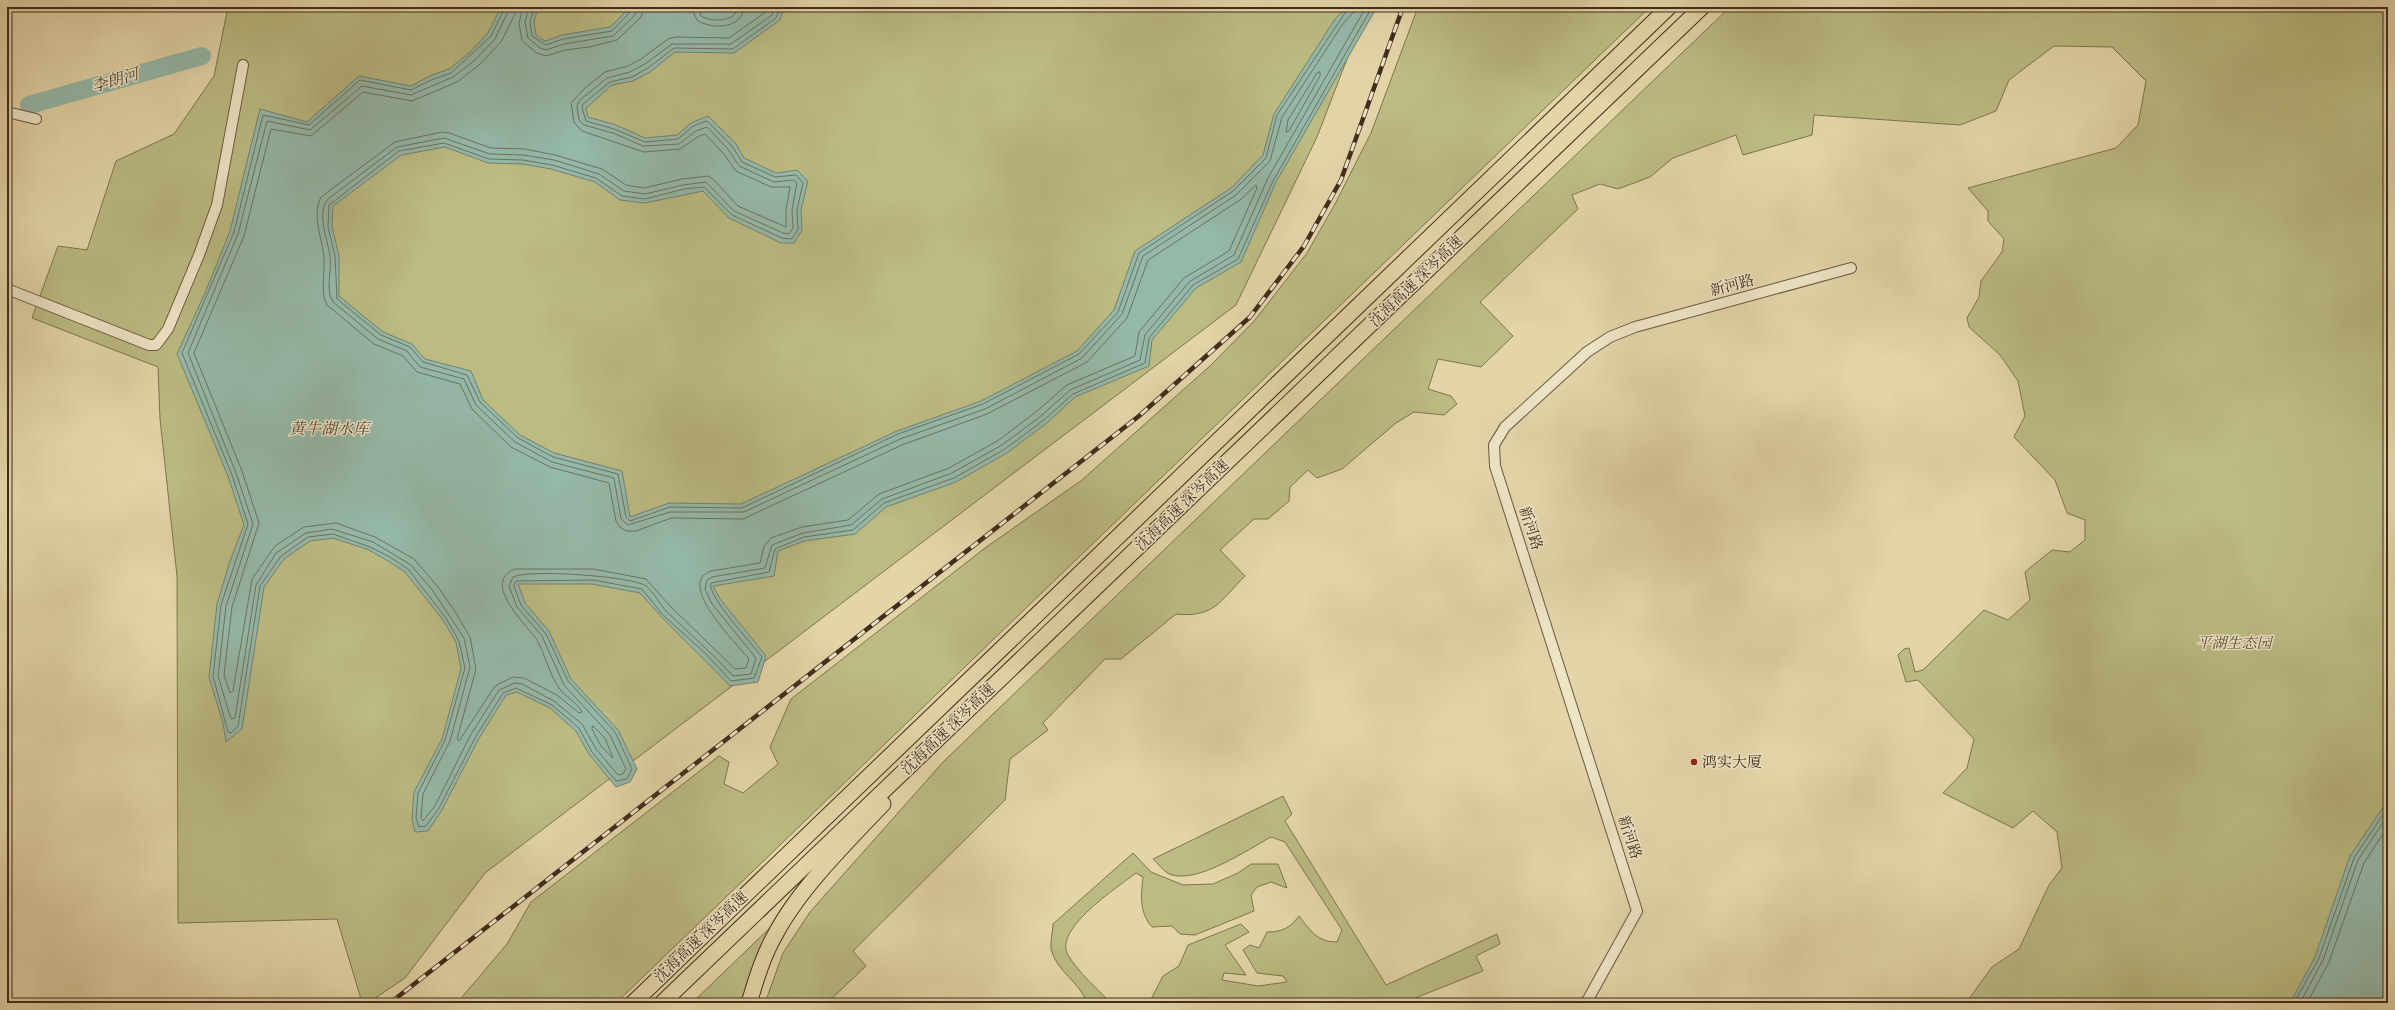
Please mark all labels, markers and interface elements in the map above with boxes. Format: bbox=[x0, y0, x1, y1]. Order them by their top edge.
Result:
water label: 李朗河 bbox=[89, 63, 144, 96]
street label: 沈海高速 深岑高速 bbox=[1365, 232, 1467, 330]
street label: 新河路 bbox=[1708, 270, 1756, 300]
water label: 黄牛湖水库 bbox=[289, 419, 372, 438]
street label: 沈海高速 深岑高速 bbox=[1131, 456, 1233, 554]
street label: 新河路 bbox=[1515, 504, 1547, 552]
park label: 平湖生态园 bbox=[2196, 634, 2273, 652]
street label: 沈海高速 深岑高速 bbox=[897, 680, 999, 778]
place label: 鸿实大厦 bbox=[1702, 753, 1762, 771]
marker: 鸿实大厦 bbox=[1689, 757, 1699, 767]
street label: 新河路 bbox=[1614, 813, 1646, 861]
street label: 沈海高速 深岑高速 bbox=[650, 888, 752, 986]

